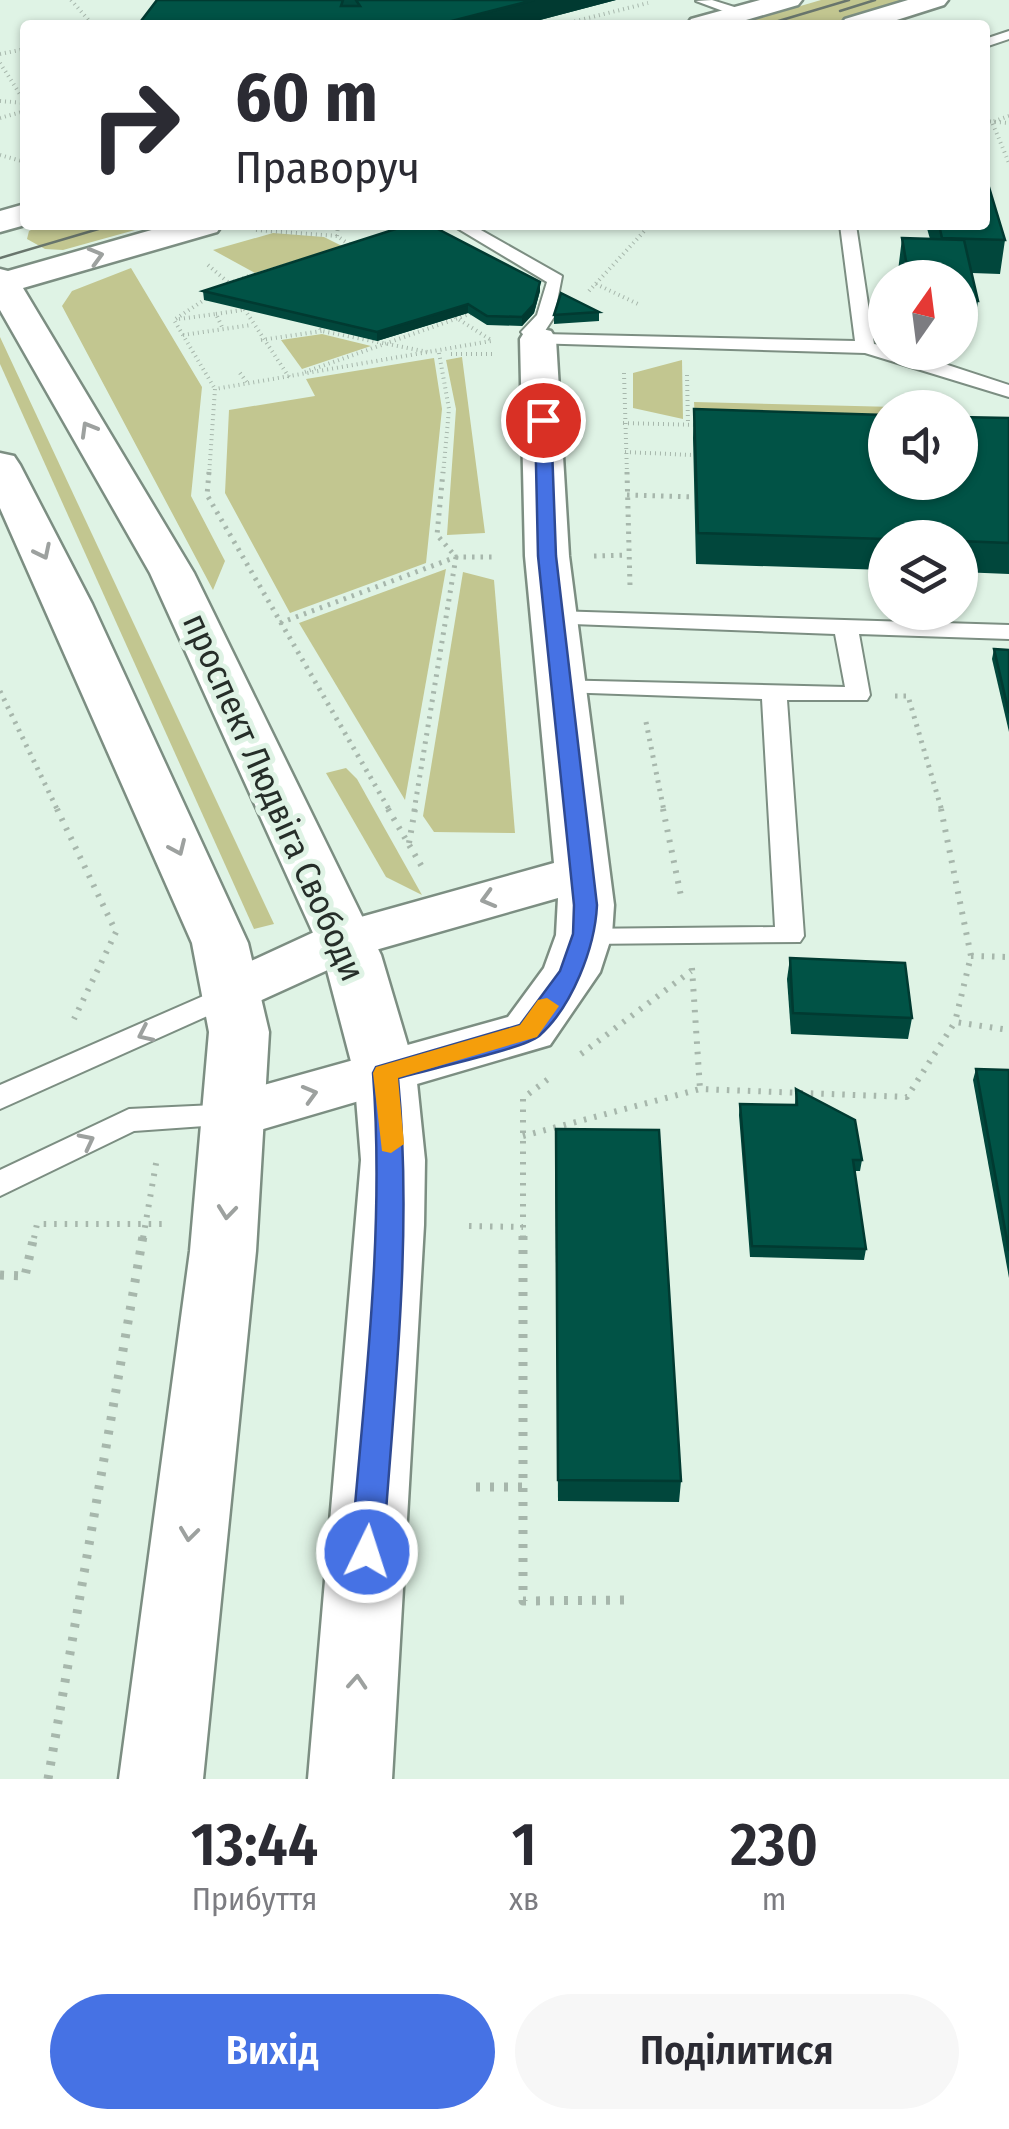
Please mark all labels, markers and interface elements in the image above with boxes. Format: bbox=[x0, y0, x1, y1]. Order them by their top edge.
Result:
text: 60 m bbox=[235, 56, 378, 140]
icon: right bbox=[70, 60, 200, 190]
text: Праворуч bbox=[235, 141, 420, 195]
one-way arrow bbox=[87, 247, 104, 268]
north arrow bbox=[868, 260, 978, 370]
map controls bbox=[868, 260, 978, 630]
pin bbox=[501, 378, 586, 463]
button: sound bbox=[868, 390, 978, 500]
icon: arrive bbox=[516, 393, 571, 448]
one-way arrow bbox=[81, 422, 100, 440]
button: layers bbox=[868, 520, 978, 630]
one-way arrow bbox=[31, 542, 51, 560]
street label: проспект Людвіга Свободи bbox=[174, 607, 374, 987]
one-way arrow bbox=[166, 838, 186, 856]
one-way arrow bbox=[480, 888, 497, 909]
one-way arrow bbox=[137, 1022, 155, 1042]
one-way arrow bbox=[301, 1084, 319, 1105]
one-way arrow bbox=[77, 1134, 95, 1153]
one-way arrow bbox=[216, 1204, 238, 1220]
position arrow bbox=[315, 1500, 419, 1604]
one-way arrow bbox=[179, 1527, 200, 1543]
one-way arrow bbox=[346, 1673, 368, 1689]
text: 13:44 bbox=[191, 1809, 318, 1881]
text: 1 bbox=[512, 1809, 537, 1881]
text: 230 bbox=[730, 1809, 818, 1881]
text: Прибуття bbox=[192, 1880, 317, 1918]
text: хв bbox=[509, 1880, 539, 1918]
text: m bbox=[762, 1880, 786, 1918]
button: Вихід bbox=[50, 1994, 495, 2109]
button: Поділитися bbox=[515, 1994, 959, 2109]

